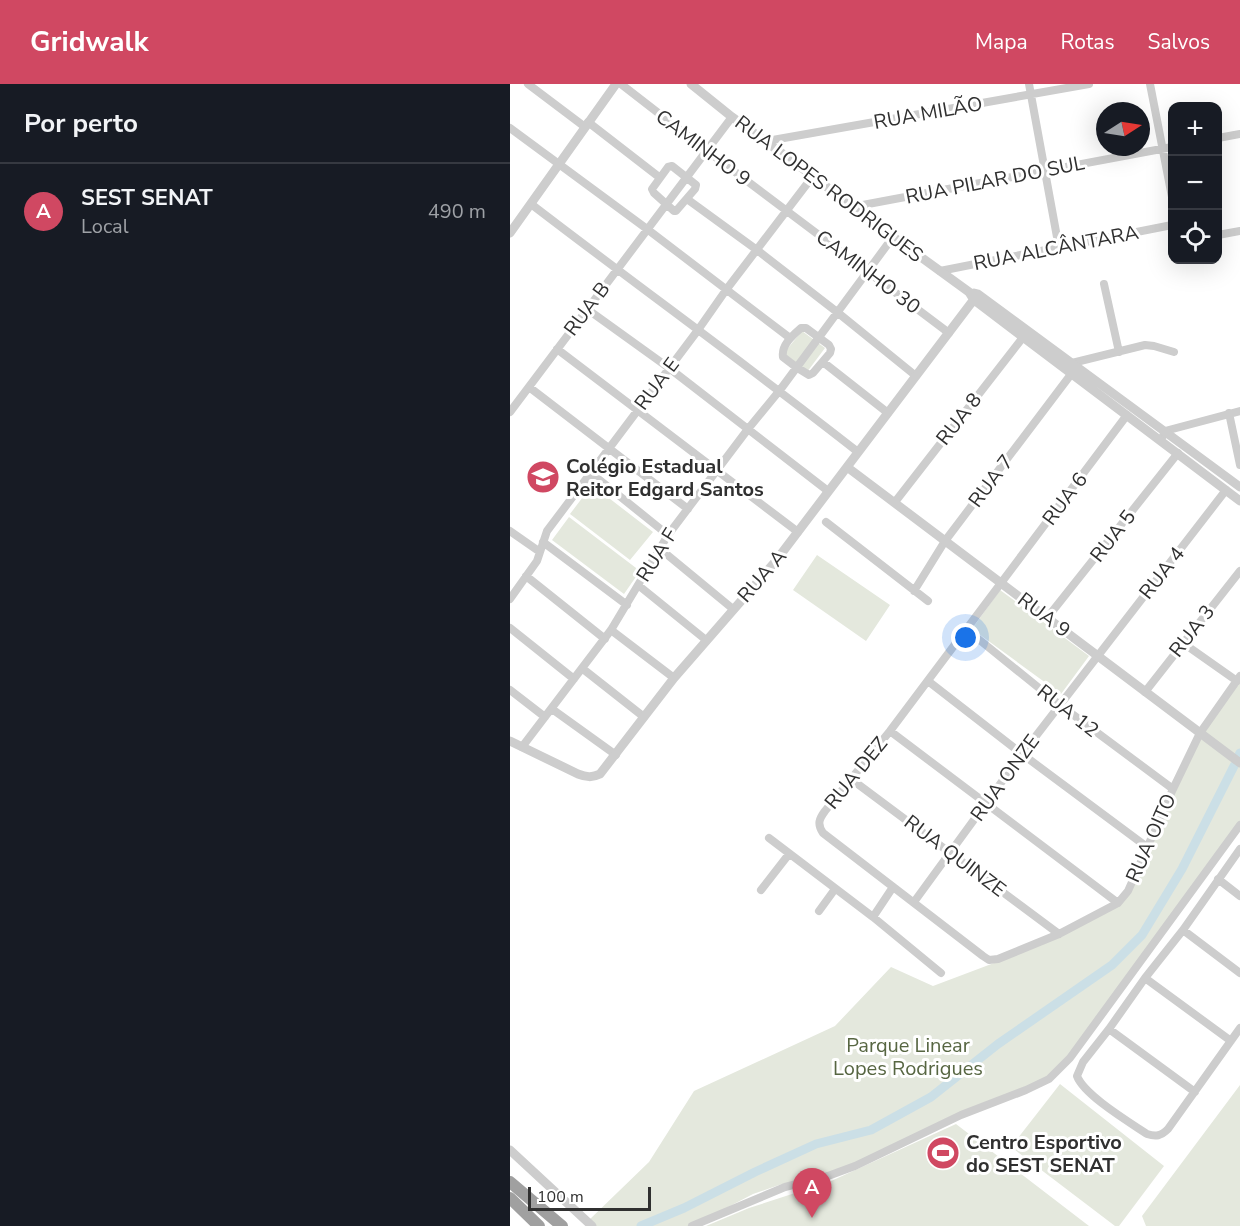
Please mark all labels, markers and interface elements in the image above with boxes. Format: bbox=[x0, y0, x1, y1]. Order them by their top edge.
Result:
text: Gridwalk bbox=[30, 23, 148, 61]
text: Mapa bbox=[975, 28, 1028, 56]
text: Rotas bbox=[1061, 28, 1115, 56]
text: Salvos bbox=[1148, 28, 1210, 56]
street label: RUA MILÃO bbox=[872, 90, 984, 136]
north arrow bbox=[1096, 102, 1150, 156]
map controls bbox=[1168, 102, 1222, 264]
button: + bbox=[1168, 102, 1222, 156]
street label: CAMINHO 9 bbox=[650, 103, 756, 193]
text: Por perto bbox=[24, 106, 138, 141]
street label: RUA LOPES RODRIGUES bbox=[729, 109, 929, 269]
street label: RUA PILAR DO SUL bbox=[903, 149, 1087, 211]
button: − bbox=[1168, 156, 1222, 210]
text: SEST SENAT bbox=[81, 183, 213, 213]
text: A bbox=[36, 198, 51, 225]
text: 490 m bbox=[428, 198, 486, 225]
button: locate bbox=[1168, 210, 1222, 264]
text: Local bbox=[81, 213, 129, 240]
street label: RUA ALCÂNTARA bbox=[971, 219, 1141, 277]
street label: CAMINHO 30 bbox=[810, 224, 926, 320]
street label: RUA B bbox=[558, 276, 616, 342]
street label: RUA E bbox=[628, 352, 686, 416]
street label: RUA 8 bbox=[930, 387, 988, 451]
street label: RUA 7 bbox=[962, 449, 1020, 513]
place label: Colégio Estadual Reitor Edgard Santos bbox=[566, 453, 764, 503]
school or university icon: Colégio Estadual Reitor Edgard Santos bbox=[525, 459, 561, 495]
street label: RUA 6 bbox=[1036, 467, 1094, 531]
street label: RUA 5 bbox=[1084, 504, 1142, 568]
street label: RUA F bbox=[630, 523, 684, 587]
street label: RUA 4 bbox=[1133, 541, 1191, 605]
street label: RUA A bbox=[731, 543, 793, 608]
street label: RUA 9 bbox=[1012, 586, 1076, 644]
street label: RUA 3 bbox=[1163, 599, 1221, 663]
your location bbox=[951, 623, 980, 652]
street label: RUA 12 bbox=[1031, 678, 1105, 744]
street label: RUA ONZE bbox=[964, 729, 1046, 827]
street label: RUA DEZ bbox=[818, 731, 894, 815]
street label: RUA OITO bbox=[1119, 789, 1183, 887]
street label: RUA QUINZE bbox=[899, 809, 1011, 903]
park label: Parque Linear Lopes Rodrigues bbox=[833, 1032, 983, 1082]
place label: Centro Esportivo do SEST SENAT bbox=[966, 1129, 1122, 1179]
sports icon: Centro Esportivo do SEST SENAT bbox=[925, 1135, 961, 1171]
pin: A bbox=[792, 1168, 832, 1218]
scale bar bbox=[528, 1184, 651, 1212]
text: 100 m bbox=[537, 1186, 584, 1208]

